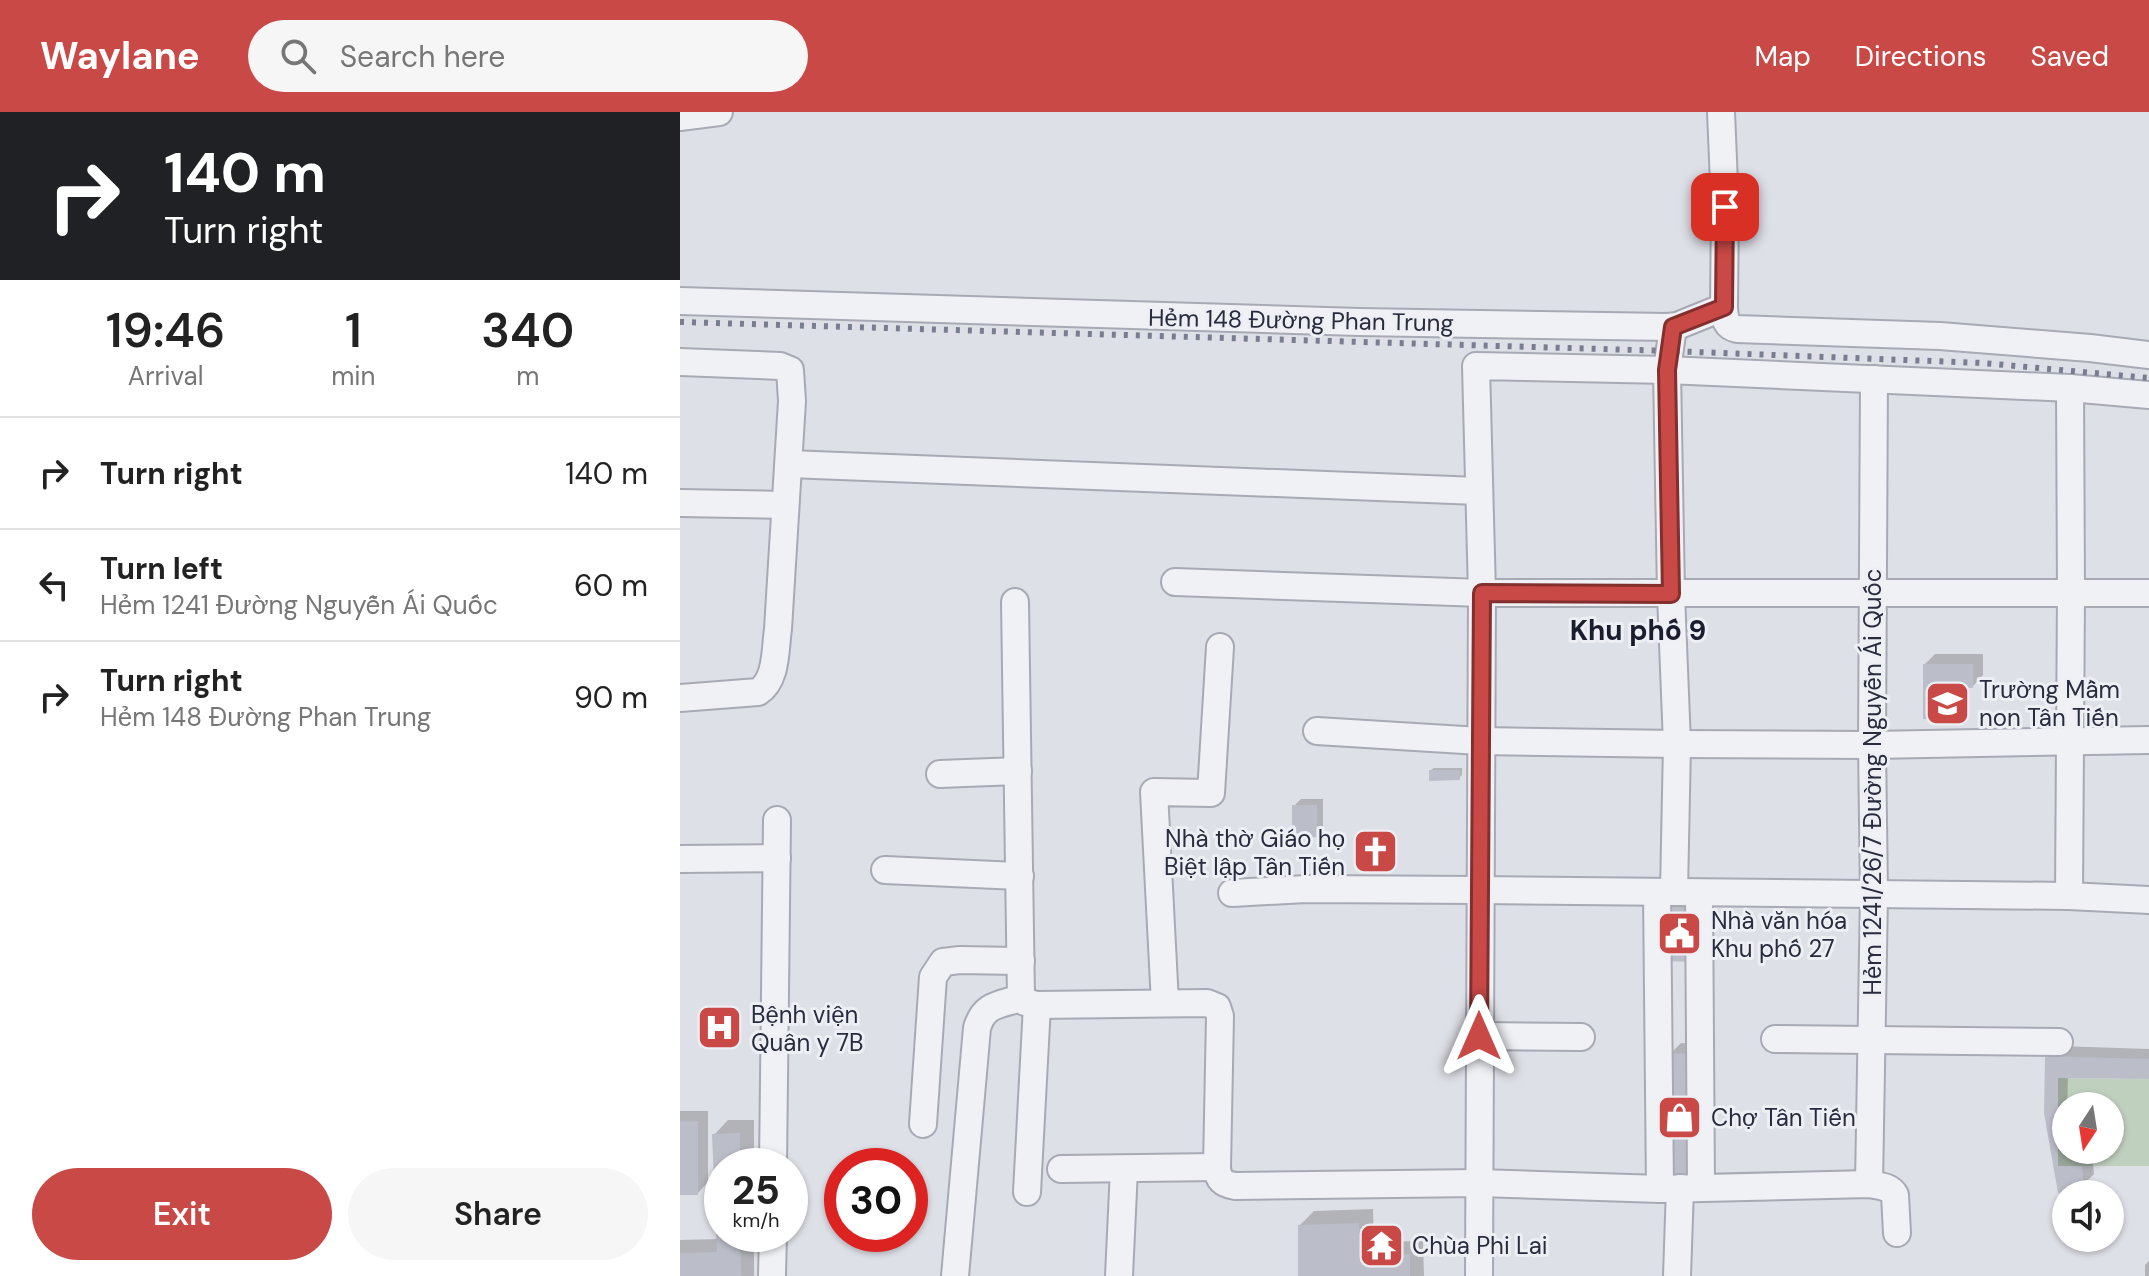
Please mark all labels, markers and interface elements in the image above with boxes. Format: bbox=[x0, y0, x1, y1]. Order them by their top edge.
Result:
search box bbox=[248, 20, 808, 92]
text: Waylane bbox=[40, 31, 200, 81]
icon: search bbox=[276, 34, 320, 78]
text: Search here bbox=[340, 37, 505, 76]
text: Map bbox=[1754, 38, 1811, 75]
text: Directions bbox=[1855, 38, 1987, 75]
text: Saved bbox=[2031, 38, 2109, 75]
text: 140 m bbox=[164, 136, 326, 209]
icon: right bbox=[32, 144, 136, 248]
pin bbox=[1691, 173, 1759, 241]
icon: arrive bbox=[1703, 185, 1747, 229]
text: Turn right bbox=[164, 207, 323, 254]
text: 19:46 bbox=[106, 299, 225, 362]
text: 1 bbox=[345, 299, 362, 362]
text: 340 bbox=[481, 299, 574, 362]
street label: Hẻm 148 Đường Phan Trung bbox=[1148, 302, 1454, 338]
text: Arrival bbox=[128, 359, 203, 393]
text: min bbox=[331, 359, 376, 393]
text: m bbox=[516, 359, 539, 393]
icon: right bbox=[32, 451, 76, 495]
text: Turn right bbox=[100, 454, 243, 493]
text: 140 m bbox=[565, 454, 648, 493]
text: Turn left bbox=[100, 549, 223, 588]
icon: left bbox=[32, 563, 76, 607]
text: 60 m bbox=[574, 566, 648, 605]
street label: Hẻm 1241/26/7 Đường Nguyễn Ái Quốc bbox=[1857, 569, 1888, 995]
text: Hẻm 1241 Đường Nguyễn Ái Quốc bbox=[100, 588, 498, 622]
district label: Khu phố 9 bbox=[1570, 612, 1706, 649]
text: Turn right bbox=[100, 661, 243, 700]
place label: Trường Mầm non Tân Tiến bbox=[1979, 674, 2120, 733]
icon: right bbox=[32, 675, 76, 719]
text: 90 m bbox=[574, 678, 648, 717]
school or university icon: Trường Mầm non Tân Tiến bbox=[1924, 679, 1972, 727]
text: Hẻm 148 Đường Phan Trung bbox=[100, 700, 431, 734]
place label: Nhà thờ Giáo họ Biệt lập Tân Tiến bbox=[1164, 823, 1345, 882]
church icon: Nhà thờ Giáo họ Biệt lập Tân Tiến bbox=[1352, 828, 1400, 876]
place label: Nhà văn hóa Khu phố 27 bbox=[1711, 905, 1847, 964]
public building icon: Nhà văn hóa Khu phố 27 bbox=[1656, 910, 1704, 958]
position arrow bbox=[1437, 994, 1521, 1078]
place label: Bệnh viện Quân y 7B bbox=[751, 999, 864, 1058]
hospital icon: Bệnh viện Quân y 7B bbox=[696, 1004, 744, 1052]
north arrow bbox=[2052, 1092, 2124, 1164]
map controls bbox=[2052, 1092, 2124, 1252]
shop icon: Chợ Tân Tiến bbox=[1656, 1093, 1704, 1141]
place label: Chợ Tân Tiến bbox=[1711, 1102, 1856, 1133]
speed limit sign: 30 bbox=[824, 1148, 928, 1252]
text: 25 bbox=[732, 1164, 780, 1216]
button: Exit bbox=[32, 1168, 332, 1260]
button: Share bbox=[348, 1168, 648, 1260]
button: sound bbox=[2052, 1180, 2124, 1252]
text: km/h bbox=[732, 1207, 780, 1233]
temple icon: Chùa Phi Lai bbox=[1357, 1221, 1405, 1269]
place label: Chùa Phi Lai bbox=[1412, 1230, 1548, 1261]

